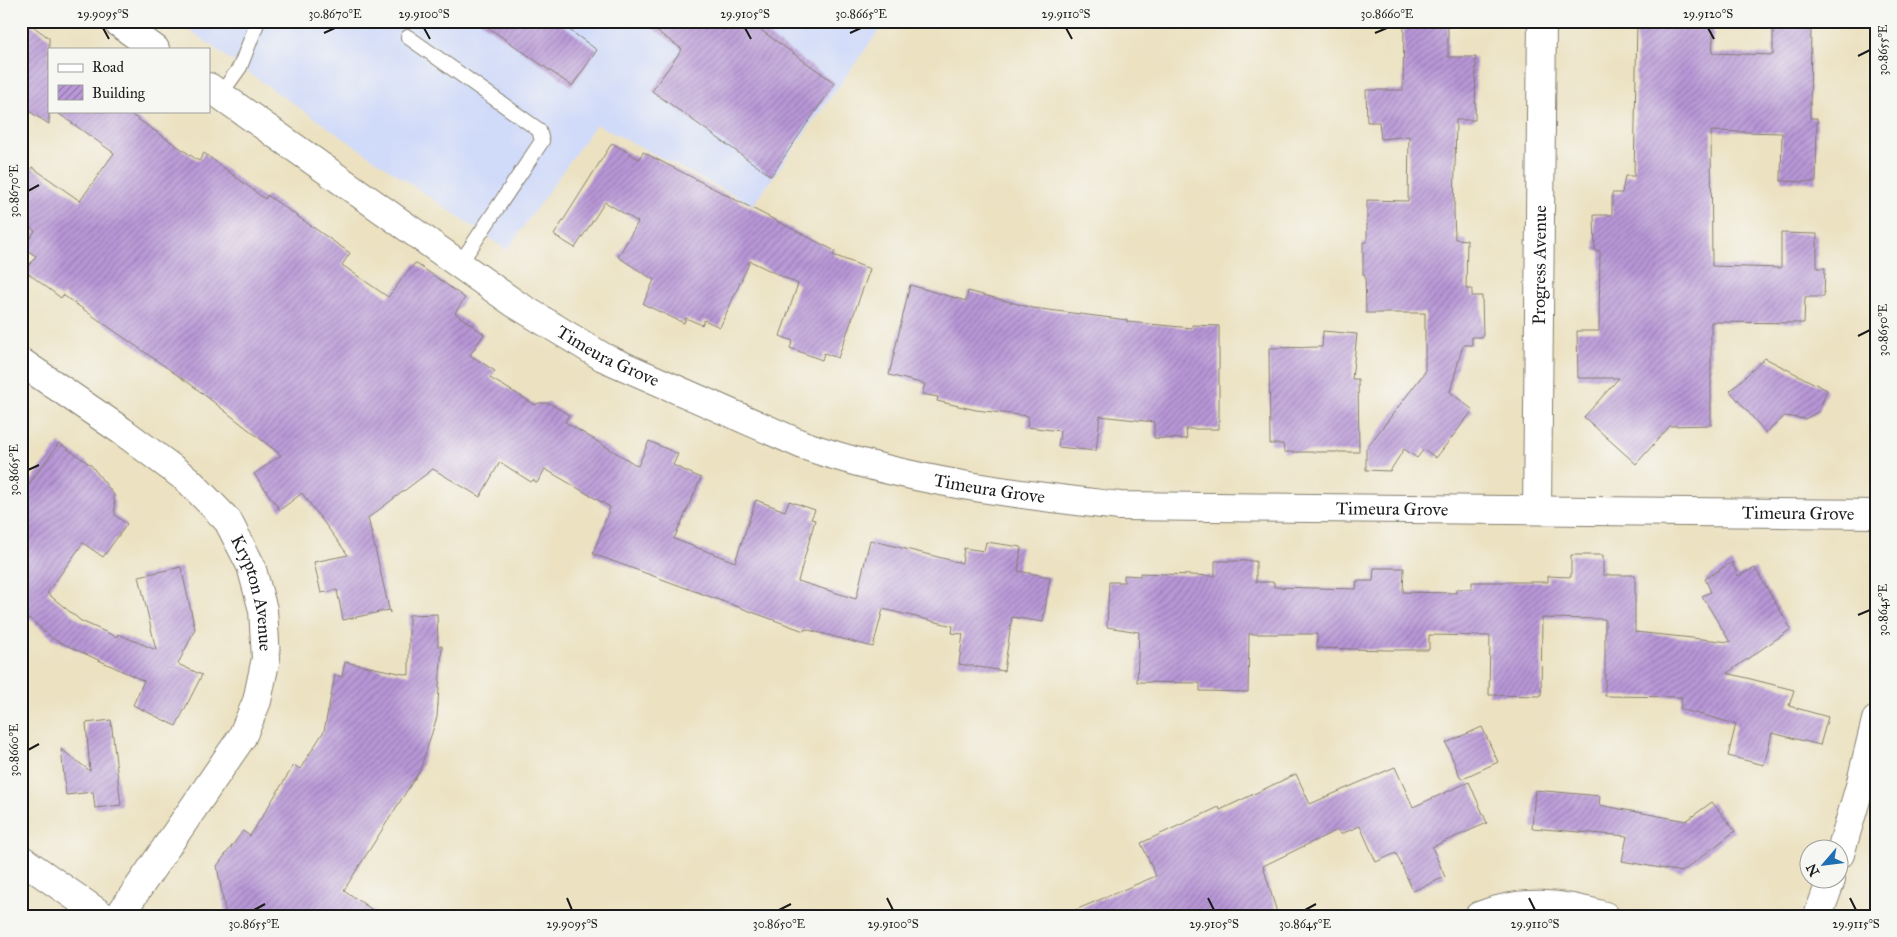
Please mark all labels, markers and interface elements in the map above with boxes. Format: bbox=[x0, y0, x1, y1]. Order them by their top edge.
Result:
text: 29.9095°S bbox=[77, 7, 129, 21]
text: 30.8670°E bbox=[308, 7, 362, 21]
text: 29.9100°S bbox=[398, 7, 450, 21]
text: 29.9105°S bbox=[720, 7, 770, 21]
text: 30.8665°E bbox=[835, 7, 887, 21]
text: 29.9110°S bbox=[1042, 7, 1091, 21]
text: 30.8660°E bbox=[1361, 7, 1414, 21]
text: 29.9120°S bbox=[1683, 7, 1733, 21]
text: 30.8655°E bbox=[1876, 24, 1890, 75]
legend bbox=[48, 48, 210, 112]
text: Road bbox=[92, 58, 124, 76]
text: Building bbox=[92, 84, 146, 102]
text: 30.8670°E bbox=[7, 164, 21, 218]
street label: Progress Avenue bbox=[1528, 205, 1551, 325]
text: 30.8650°E bbox=[1876, 303, 1890, 356]
street label: Timeura Grove bbox=[553, 321, 663, 391]
text: 30.8665°E bbox=[7, 444, 21, 496]
street label: Timeura Grove bbox=[932, 469, 1046, 508]
street label: Timeura Grove bbox=[1336, 497, 1449, 520]
street label: Timeura Grove bbox=[1742, 502, 1854, 525]
street label: Krypton Avenue bbox=[226, 531, 277, 652]
text: 30.8645°E bbox=[1876, 584, 1890, 636]
text: 30.8660°E bbox=[7, 723, 21, 776]
north arrow bbox=[1800, 840, 1850, 890]
text: N bbox=[1803, 861, 1823, 879]
text: 30.8655°E bbox=[229, 917, 280, 931]
text: 29.9095°S bbox=[546, 917, 598, 931]
text: 30.8650°E bbox=[753, 917, 806, 931]
text: 29.9100°S bbox=[867, 917, 919, 931]
text: 29.9105°S bbox=[1189, 917, 1239, 931]
text: 30.8645°E bbox=[1279, 917, 1331, 931]
text: 29.9110°S bbox=[1511, 917, 1560, 931]
text: 29.9115°S bbox=[1832, 917, 1880, 931]

